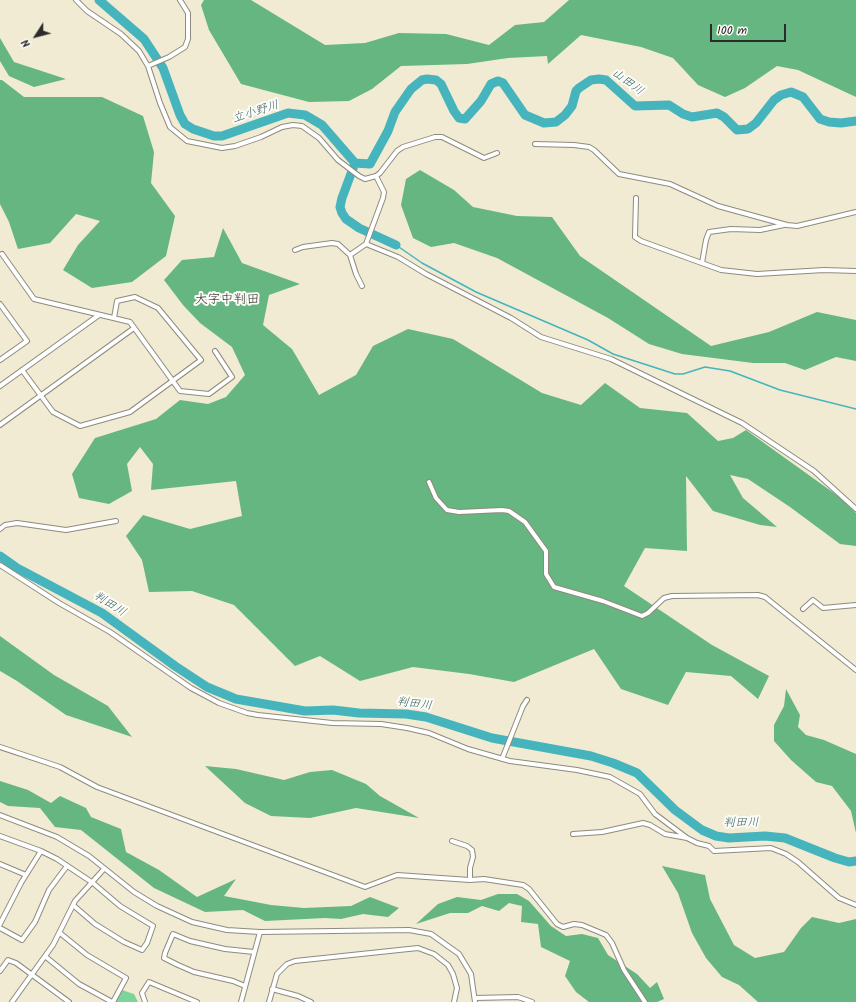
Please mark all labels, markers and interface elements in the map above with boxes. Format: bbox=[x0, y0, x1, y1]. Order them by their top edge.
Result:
north arrow bbox=[16, 16, 56, 56]
scale bar bbox=[712, 16, 788, 42]
text: 100 m bbox=[717, 21, 747, 40]
text: N bbox=[17, 35, 36, 51]
water label: 山田川 bbox=[608, 67, 646, 99]
water label: 立小野川 bbox=[231, 99, 281, 127]
district label: 大字中判田 bbox=[195, 293, 259, 309]
water label: 判田川 bbox=[90, 589, 128, 621]
water label: 判田川 bbox=[395, 696, 433, 714]
water label: 判田川 bbox=[723, 816, 759, 832]

